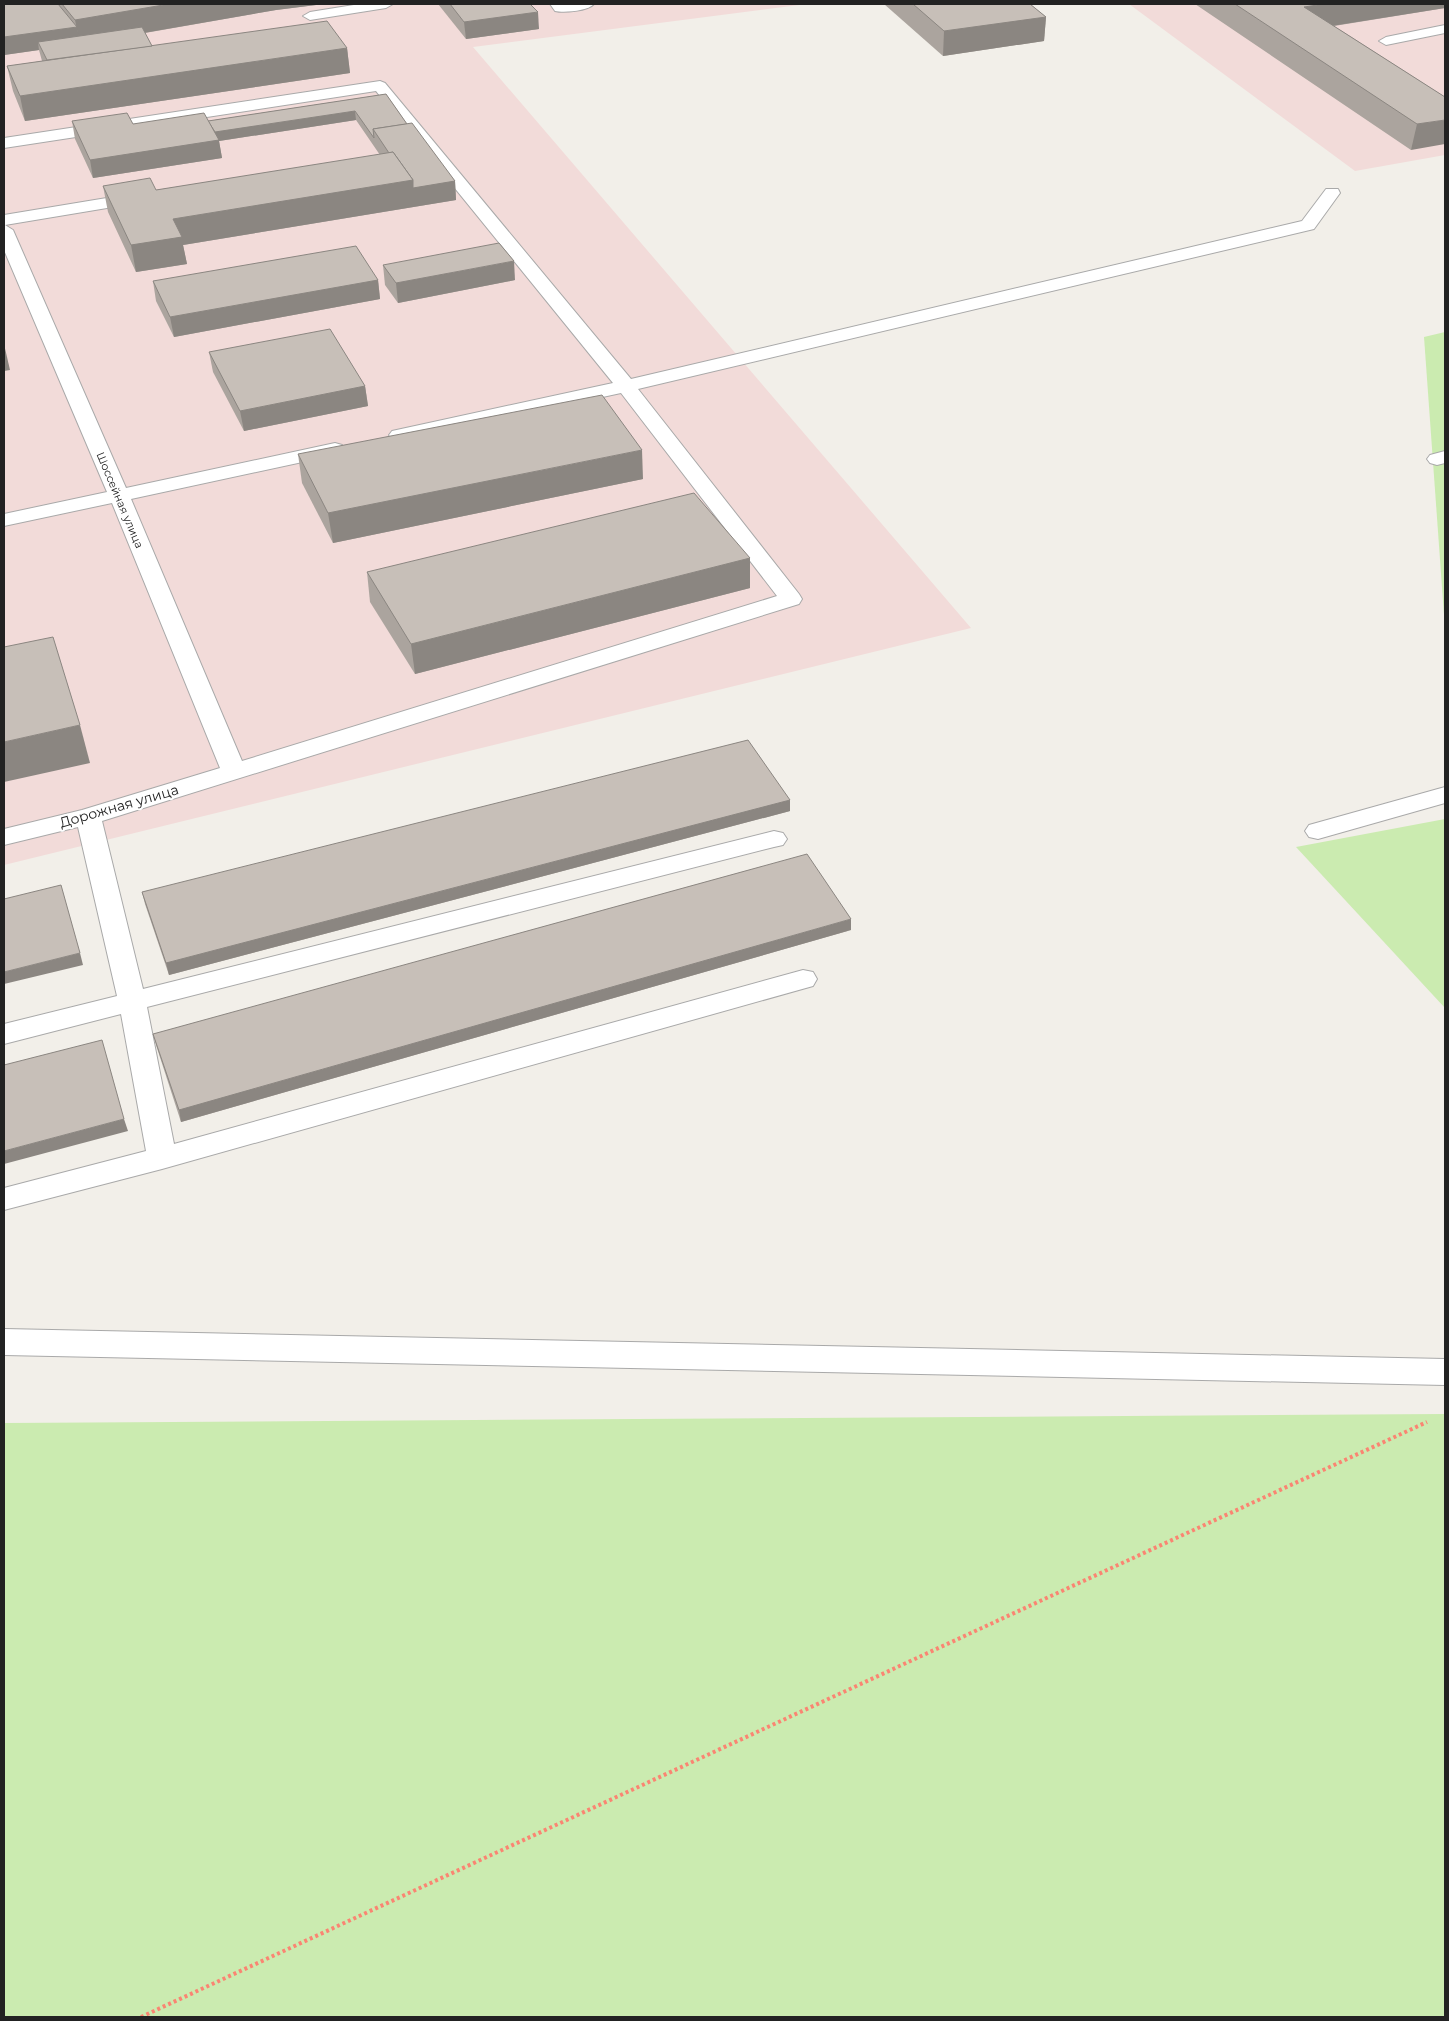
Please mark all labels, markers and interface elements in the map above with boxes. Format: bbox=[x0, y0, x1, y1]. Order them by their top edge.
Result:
street label: Шоссейная улица bbox=[93, 450, 147, 550]
street label: Дорожная улица bbox=[57, 780, 181, 832]

